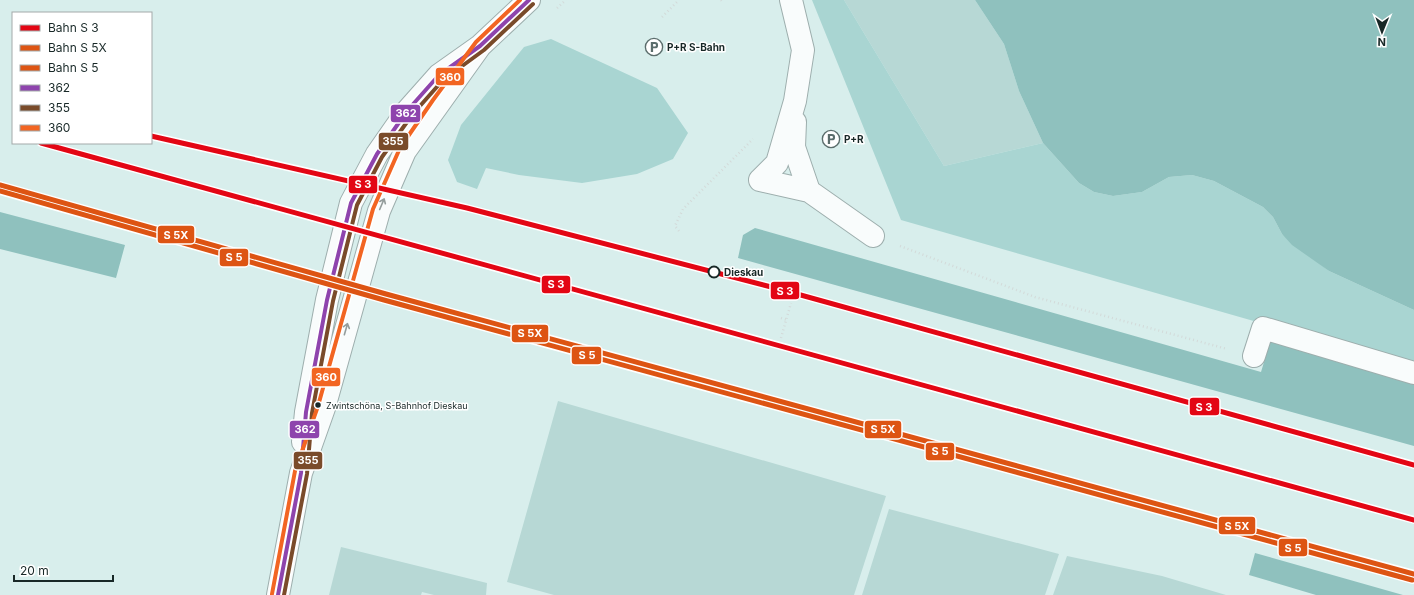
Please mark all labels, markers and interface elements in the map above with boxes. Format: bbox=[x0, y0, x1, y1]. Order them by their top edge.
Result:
legend bbox=[12, 12, 152, 144]
north arrow bbox=[1362, 12, 1402, 52]
text: Bahn S 3 bbox=[48, 20, 99, 35]
text: N bbox=[1378, 35, 1386, 49]
parking icon: P+R S-Bahn bbox=[644, 37, 664, 57]
text: Bahn S 5X bbox=[48, 40, 107, 55]
place label: P+R S-Bahn bbox=[667, 41, 725, 53]
text: Bahn S 5 bbox=[48, 60, 99, 75]
line badge: 360 bbox=[435, 67, 465, 86]
text: 360 bbox=[439, 70, 461, 84]
text: 362 bbox=[48, 80, 70, 95]
text: 355 bbox=[48, 100, 70, 115]
line badge: 362 bbox=[390, 104, 421, 123]
text: 362 bbox=[395, 106, 417, 120]
text: 360 bbox=[48, 120, 70, 135]
parking icon: P+R bbox=[821, 129, 841, 149]
line badge: 355 bbox=[378, 132, 409, 151]
place label: P+R bbox=[844, 133, 864, 145]
text: 355 bbox=[382, 134, 404, 148]
line badge: S 3 bbox=[348, 175, 378, 194]
text: S 3 bbox=[355, 177, 371, 191]
one-way arrow bbox=[379, 199, 387, 211]
line badge: S 5X bbox=[157, 225, 195, 244]
text: S 5X bbox=[164, 228, 188, 242]
line badge: S 5 bbox=[219, 248, 249, 267]
text: S 5 bbox=[226, 250, 242, 264]
marker: Dieskau bbox=[707, 265, 721, 279]
place label: Dieskau bbox=[724, 266, 763, 278]
line badge: S 3 bbox=[541, 275, 571, 294]
text: S 3 bbox=[548, 277, 564, 291]
line badge: S 3 bbox=[770, 281, 800, 300]
text: S 3 bbox=[777, 284, 793, 298]
one-way arrow bbox=[343, 323, 350, 336]
line badge: S 5X bbox=[511, 324, 549, 343]
text: S 5X bbox=[518, 326, 542, 340]
line badge: S 5 bbox=[571, 346, 602, 365]
text: S 5 bbox=[579, 348, 595, 362]
line badge: 360 bbox=[311, 367, 341, 387]
text: 360 bbox=[315, 370, 337, 384]
line badge: S 3 bbox=[1189, 397, 1220, 416]
marker: Zwintschöna, S-Bahnhof Dieskau bbox=[313, 400, 323, 410]
place label: Zwintschöna, S-Bahnhof Dieskau bbox=[326, 400, 468, 411]
text: S 3 bbox=[1196, 400, 1212, 414]
line badge: 362 bbox=[289, 420, 320, 439]
line badge: S 5X bbox=[864, 420, 902, 439]
text: 362 bbox=[294, 422, 316, 436]
text: S 5X bbox=[871, 422, 895, 436]
line badge: S 5 bbox=[925, 442, 955, 461]
text: S 5 bbox=[932, 444, 948, 458]
line badge: 355 bbox=[293, 451, 323, 470]
text: 355 bbox=[297, 453, 319, 467]
line badge: S 5X bbox=[1218, 516, 1256, 535]
text: S 5X bbox=[1225, 519, 1249, 533]
line badge: S 5 bbox=[1278, 538, 1308, 557]
text: S 5 bbox=[1285, 541, 1301, 555]
scale bar bbox=[14, 557, 113, 583]
text: 20 m bbox=[20, 563, 49, 578]

